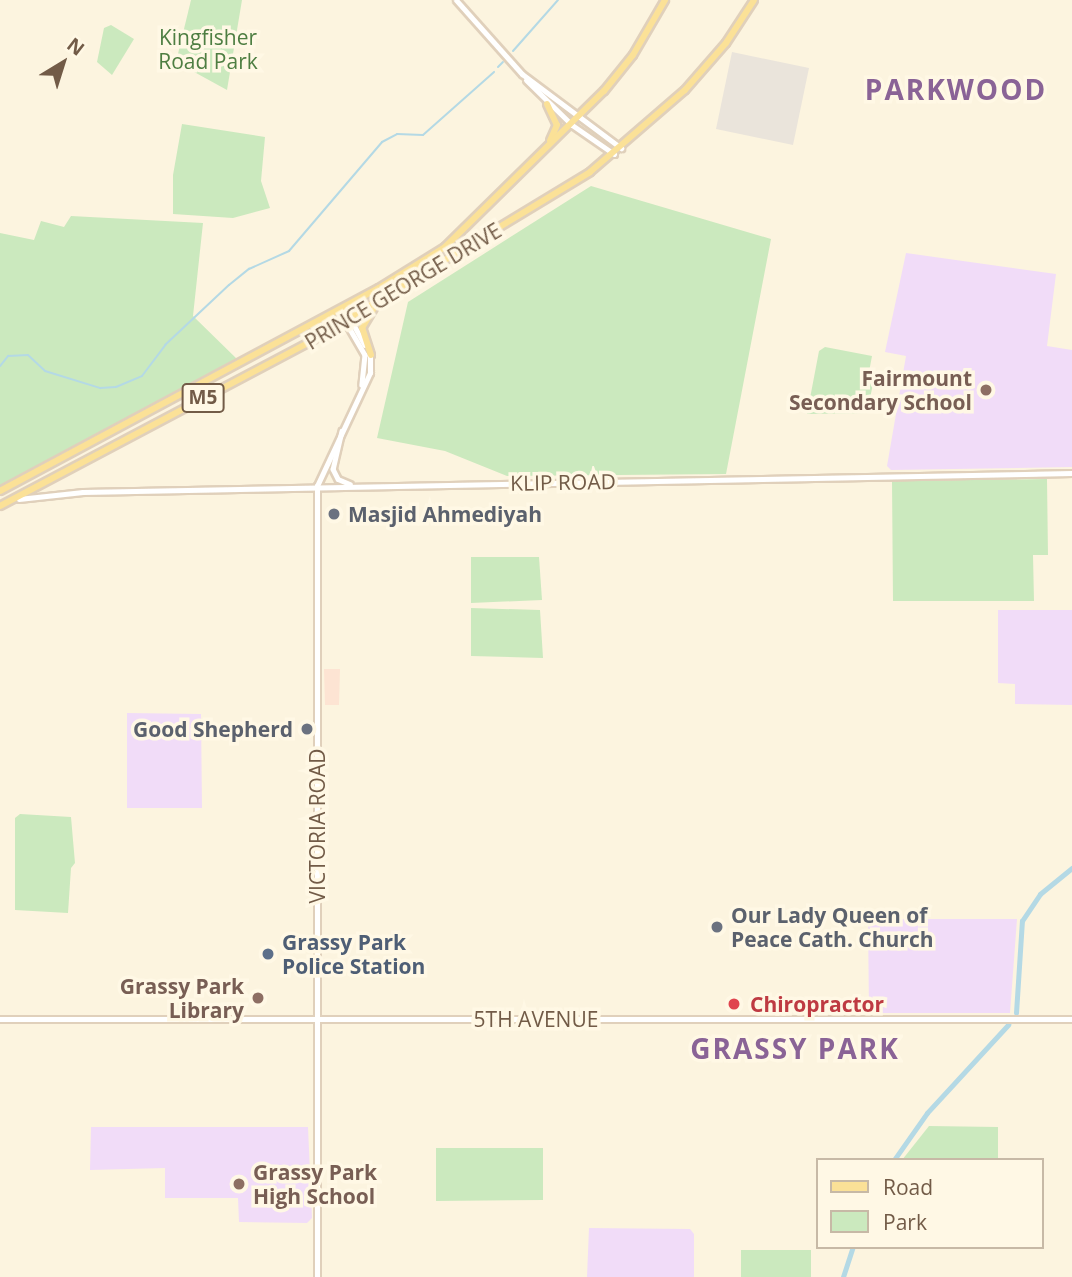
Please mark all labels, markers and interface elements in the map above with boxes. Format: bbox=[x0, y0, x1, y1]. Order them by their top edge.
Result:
park label: Kingfisher Road Park bbox=[158, 24, 258, 74]
north arrow bbox=[28, 28, 98, 98]
text: N bbox=[62, 31, 90, 61]
district label: PARKWOOD bbox=[866, 72, 1046, 106]
street label: PRINCE GEORGE DRIVE bbox=[300, 217, 506, 355]
place label: Fairmount Secondary School bbox=[789, 365, 972, 415]
road number: M5 bbox=[180, 382, 226, 414]
marker: Fairmount Secondary School bbox=[978, 382, 994, 398]
street label: KLIP ROAD bbox=[510, 468, 616, 496]
place label: Masjid Ahmediyah bbox=[348, 501, 542, 527]
marker: Masjid Ahmediyah bbox=[326, 506, 342, 522]
place label: Good Shepherd bbox=[133, 716, 293, 742]
marker: Good Shepherd bbox=[299, 721, 315, 737]
street label: VICTORIA ROAD bbox=[304, 749, 330, 903]
place label: Our Lady Queen of Peace Cath. Church bbox=[731, 902, 933, 952]
marker: Our Lady Queen of Peace Cath. Church bbox=[709, 919, 725, 935]
place label: Grassy Park Police Station bbox=[282, 929, 425, 979]
marker: Grassy Park Police Station bbox=[260, 946, 276, 962]
place label: Grassy Park Library bbox=[120, 973, 244, 1023]
marker: Grassy Park Library bbox=[250, 990, 266, 1006]
place label: Chiropractor bbox=[750, 991, 884, 1017]
marker: Chiropractor bbox=[724, 994, 744, 1014]
street label: 5TH AVENUE bbox=[474, 1006, 598, 1032]
district label: GRASSY PARK bbox=[692, 1031, 898, 1065]
legend bbox=[816, 1158, 1044, 1249]
place label: Grassy Park High School bbox=[253, 1159, 377, 1209]
text: Road bbox=[883, 1173, 933, 1201]
marker: Grassy Park High School bbox=[231, 1176, 247, 1192]
text: Park bbox=[883, 1208, 927, 1236]

